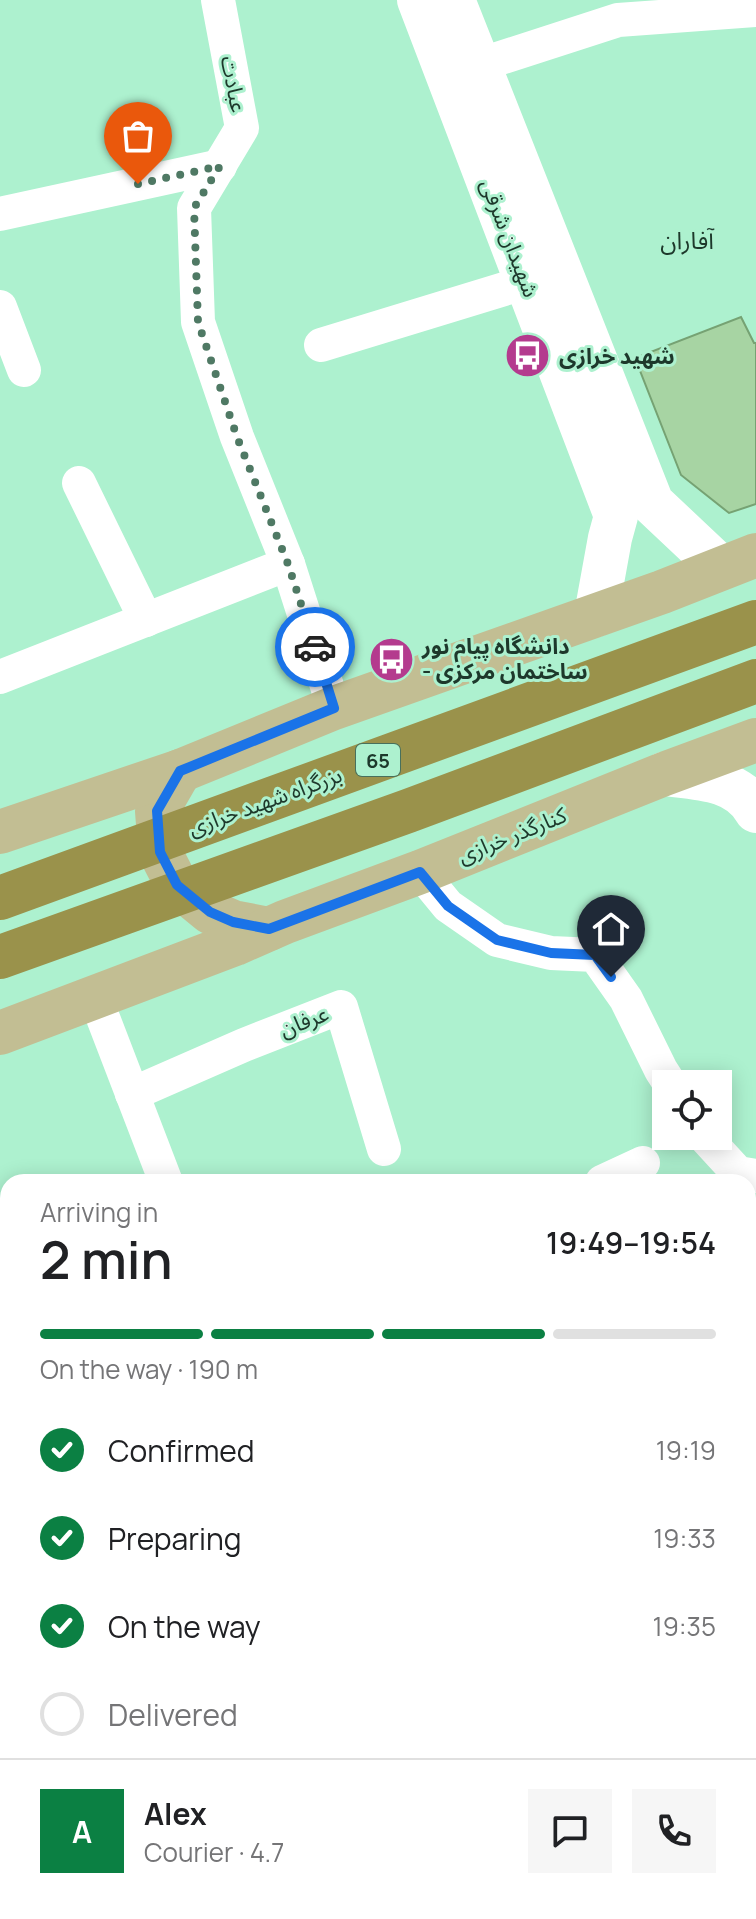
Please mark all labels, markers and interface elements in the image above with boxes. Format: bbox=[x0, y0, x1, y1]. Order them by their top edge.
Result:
street label: عبادت bbox=[214, 53, 254, 115]
pin bbox=[104, 102, 172, 184]
icon: bag bbox=[116, 114, 160, 158]
street label: شهیدان شرقی bbox=[474, 175, 546, 301]
district label: آفاران bbox=[660, 223, 715, 256]
bus stop icon: شهید خرازی bbox=[504, 332, 552, 380]
place label: شهید خرازی bbox=[559, 341, 675, 371]
courier bbox=[275, 607, 355, 687]
icon: car bbox=[293, 625, 337, 669]
place label: دانشگاه پیام نور - ساختمان مرکزی bbox=[421, 631, 588, 686]
bus stop icon: دانشگاه پیام نور - ساختمان مرکزی bbox=[367, 635, 415, 683]
road number: 65 bbox=[356, 744, 400, 776]
street label: بزرگراه شهید خرازی bbox=[184, 759, 346, 843]
street label: کنارگذر خرازی bbox=[453, 799, 572, 870]
pin bbox=[577, 895, 645, 977]
icon: home bbox=[589, 907, 633, 951]
street label: عرفان bbox=[275, 998, 333, 1044]
map controls bbox=[652, 1070, 732, 1150]
button: locate bbox=[652, 1070, 732, 1150]
text: Arriving in bbox=[40, 1194, 158, 1230]
text: 19:49–19:54 bbox=[546, 1222, 716, 1263]
text: 2 min bbox=[40, 1224, 173, 1295]
text: On the way · 190 m bbox=[40, 1351, 258, 1387]
icon: check bbox=[40, 1428, 84, 1472]
text: Confirmed bbox=[108, 1430, 255, 1471]
text: 19:19 bbox=[656, 1432, 716, 1468]
icon: check bbox=[40, 1516, 84, 1560]
text: Preparing bbox=[108, 1518, 242, 1559]
text: 19:33 bbox=[653, 1520, 716, 1556]
icon: check bbox=[40, 1604, 84, 1648]
text: On the way bbox=[108, 1606, 261, 1647]
text: 19:35 bbox=[653, 1608, 716, 1644]
text: Delivered bbox=[108, 1694, 238, 1735]
button: chat bbox=[528, 1789, 612, 1873]
button: phone bbox=[632, 1789, 716, 1873]
text: Alex bbox=[144, 1793, 207, 1834]
text: A bbox=[72, 1811, 92, 1852]
text: Courier · 4.7 bbox=[144, 1834, 284, 1870]

